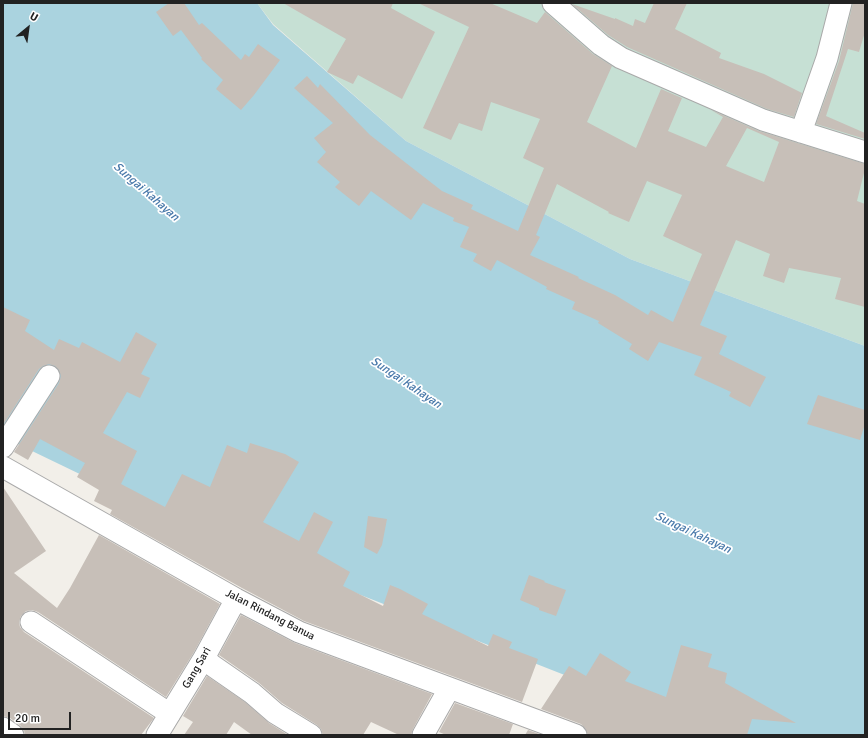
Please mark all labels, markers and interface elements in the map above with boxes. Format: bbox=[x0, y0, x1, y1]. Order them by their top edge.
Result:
north arrow bbox=[8, 8, 48, 48]
text: U bbox=[28, 10, 40, 25]
water label: Sungai Kahayan bbox=[110, 160, 182, 224]
water label: Sungai Kahayan bbox=[368, 354, 444, 412]
water label: Sungai Kahayan bbox=[653, 509, 733, 557]
street label: Jalan Rindang Banua bbox=[223, 587, 317, 643]
street label: Gang Sari bbox=[180, 645, 214, 691]
scale bar bbox=[10, 704, 73, 730]
text: 20 m bbox=[15, 711, 40, 726]

